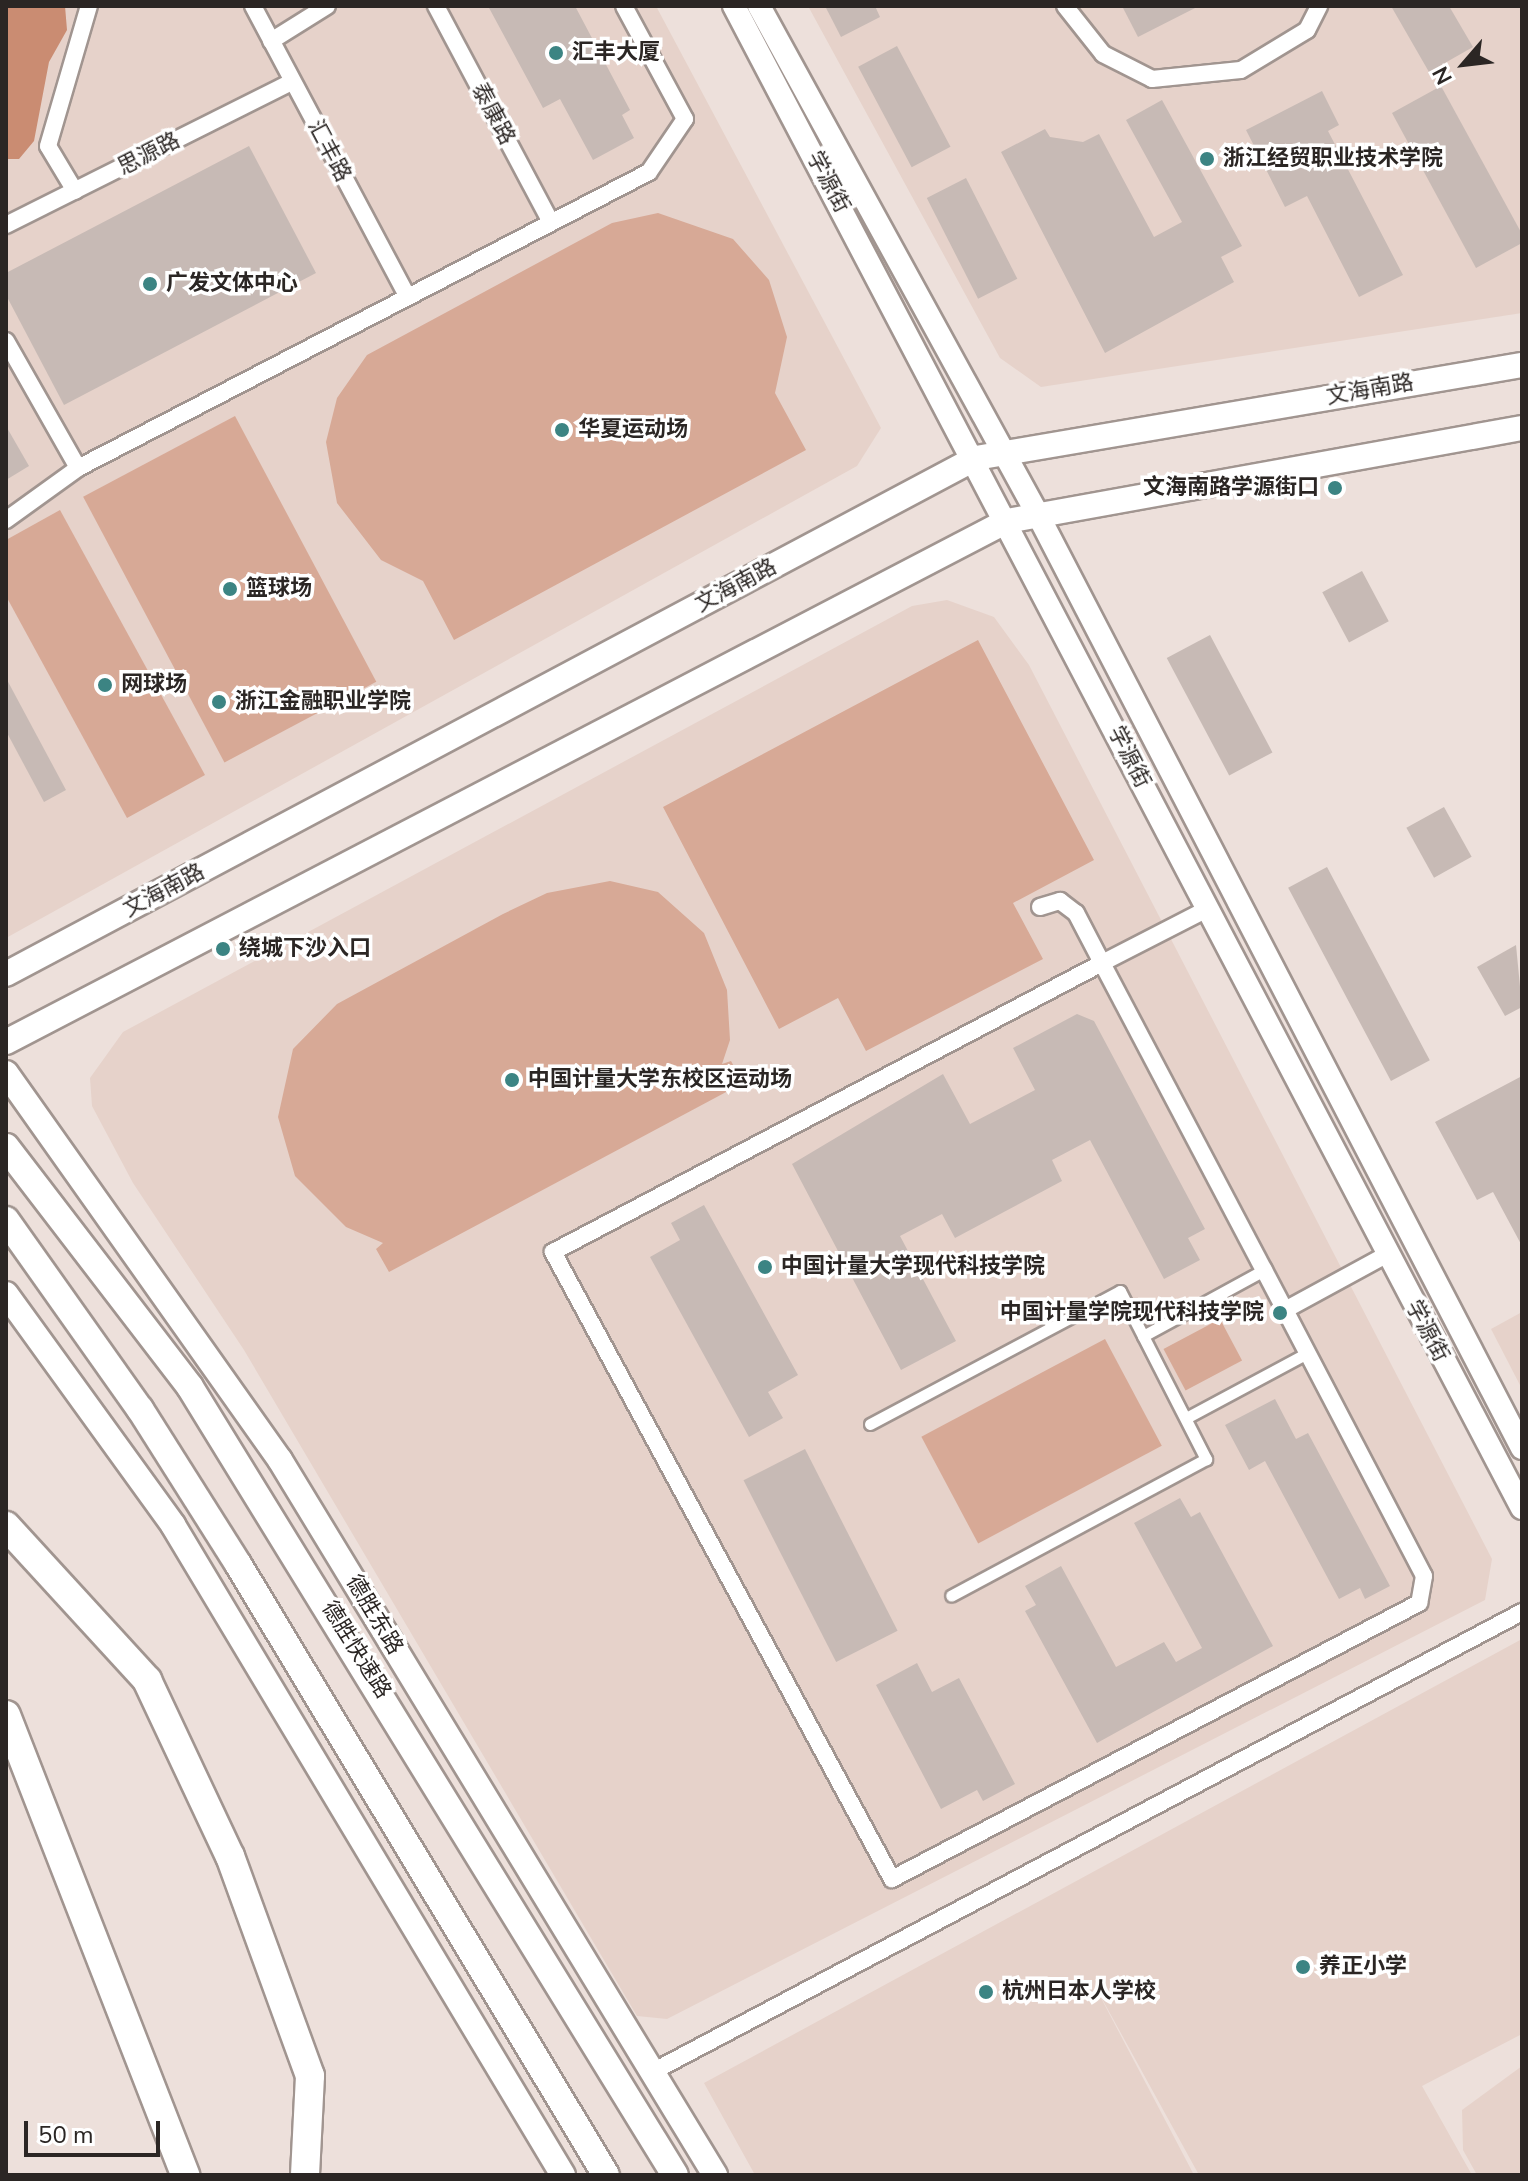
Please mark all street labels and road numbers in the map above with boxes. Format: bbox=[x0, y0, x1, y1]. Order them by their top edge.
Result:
street label: 泰康路 bbox=[466, 79, 520, 149]
street label: 汇丰路 bbox=[302, 116, 356, 186]
street label: 思源路 bbox=[114, 127, 184, 181]
street label: 学源街 bbox=[801, 147, 855, 217]
street label: 文海南路 bbox=[1324, 369, 1416, 411]
street label: 文海南路 bbox=[691, 554, 781, 618]
street label: 学源街 bbox=[1102, 722, 1156, 792]
street label: 文海南路 bbox=[119, 859, 209, 923]
street label: 学源街 bbox=[1400, 1296, 1454, 1366]
street label: 德胜东路 bbox=[340, 1570, 408, 1660]
street label: 德胜快速路 bbox=[316, 1596, 396, 1704]

